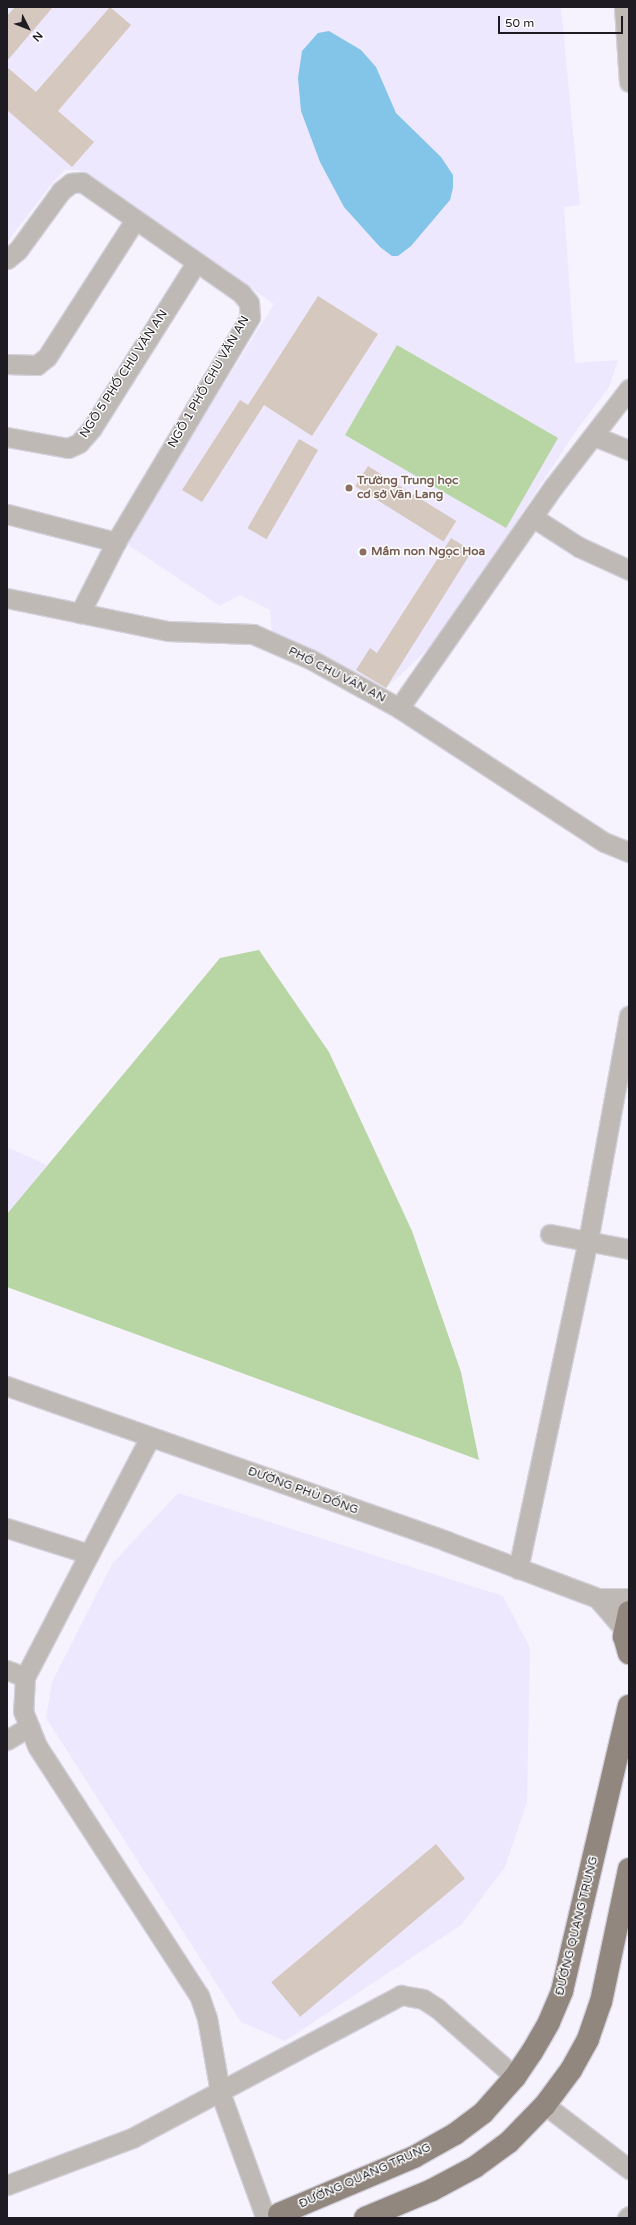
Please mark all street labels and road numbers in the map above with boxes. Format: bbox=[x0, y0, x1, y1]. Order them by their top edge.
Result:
street label: NGÕ 5 PHỐ CHU VĂN AN bbox=[77, 307, 171, 441]
street label: NGÕ 1 PHỐ CHU VĂN AN bbox=[165, 313, 253, 451]
street label: PHỐ CHU VĂN AN bbox=[286, 644, 388, 706]
street label: ĐƯỜNG PHÙ ĐỔNG bbox=[246, 1464, 360, 1518]
street label: ĐƯỜNG QUANG TRUNG bbox=[553, 1855, 601, 1997]
street label: ĐƯỜNG QUANG TRUNG bbox=[297, 2140, 433, 2212]

